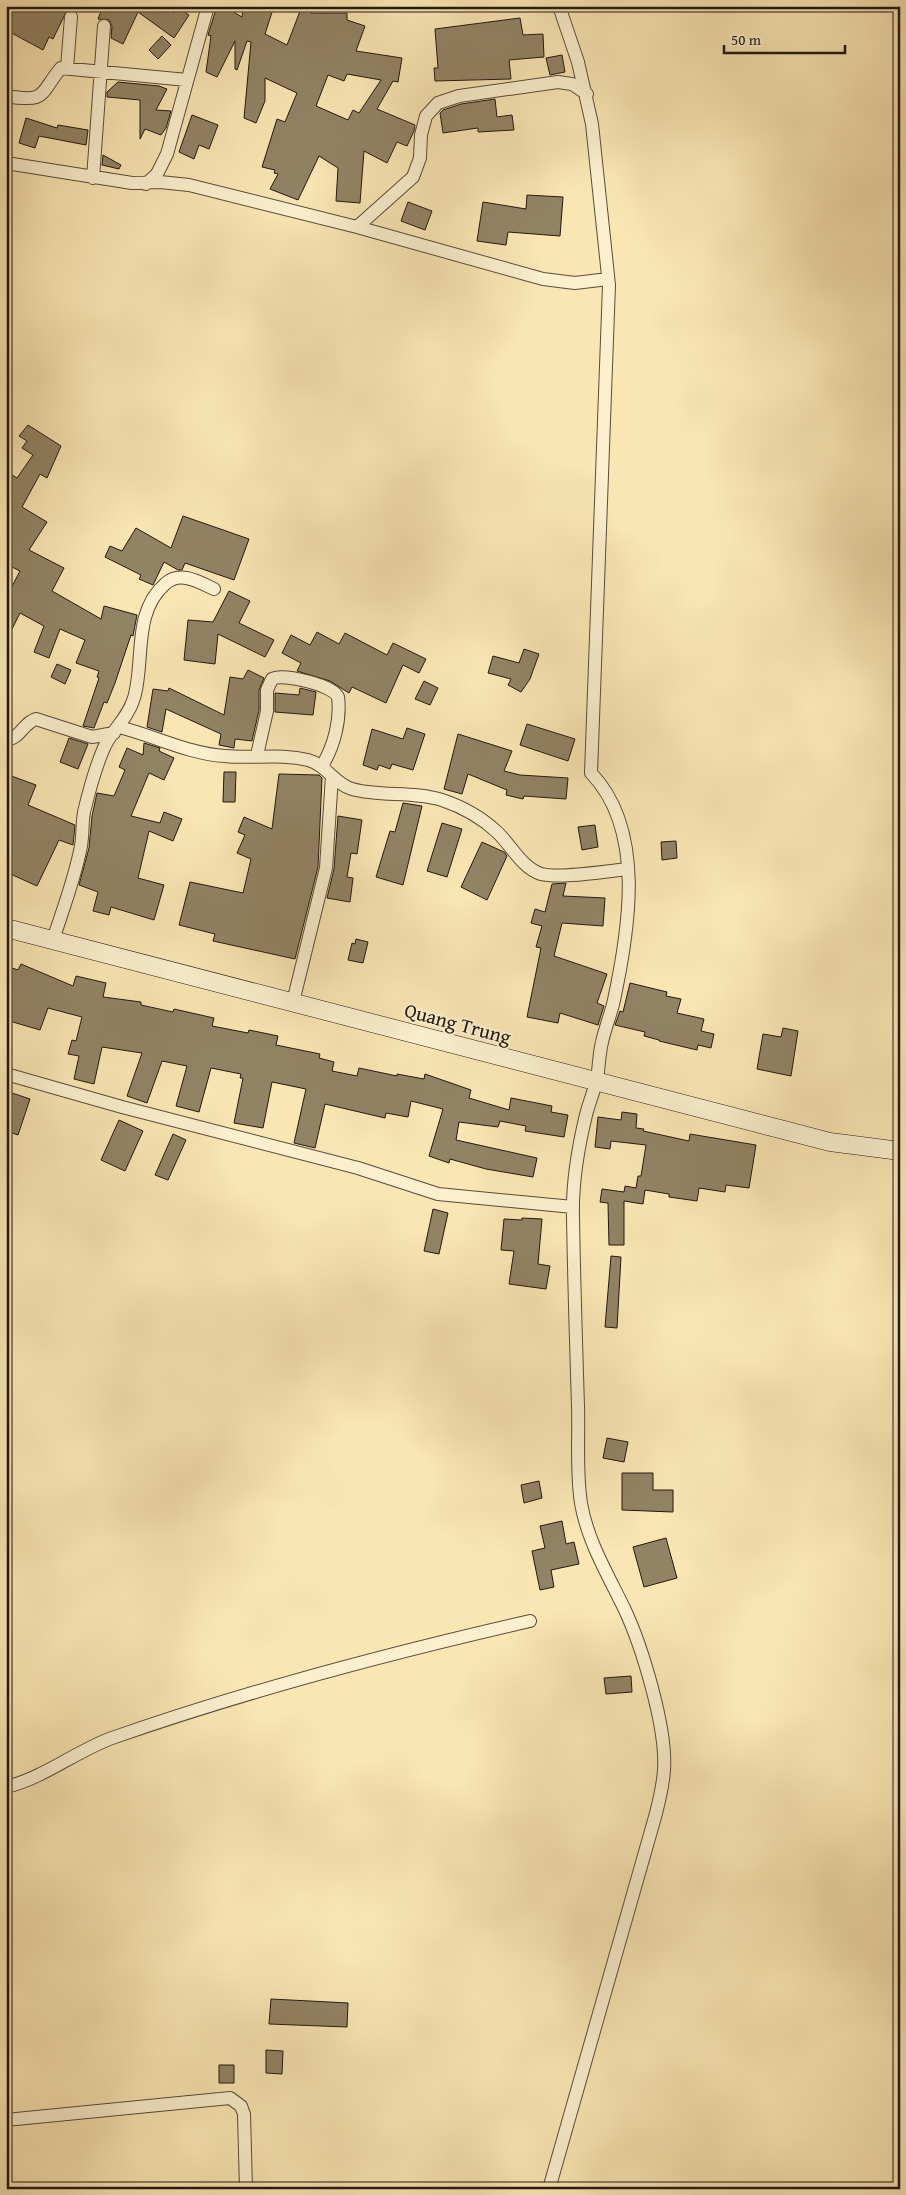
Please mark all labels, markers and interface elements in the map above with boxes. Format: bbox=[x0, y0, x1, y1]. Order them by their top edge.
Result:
scale bar bbox=[724, 22, 845, 54]
text: 50 m bbox=[731, 29, 762, 50]
street label: Quang Trung bbox=[401, 995, 515, 1051]

